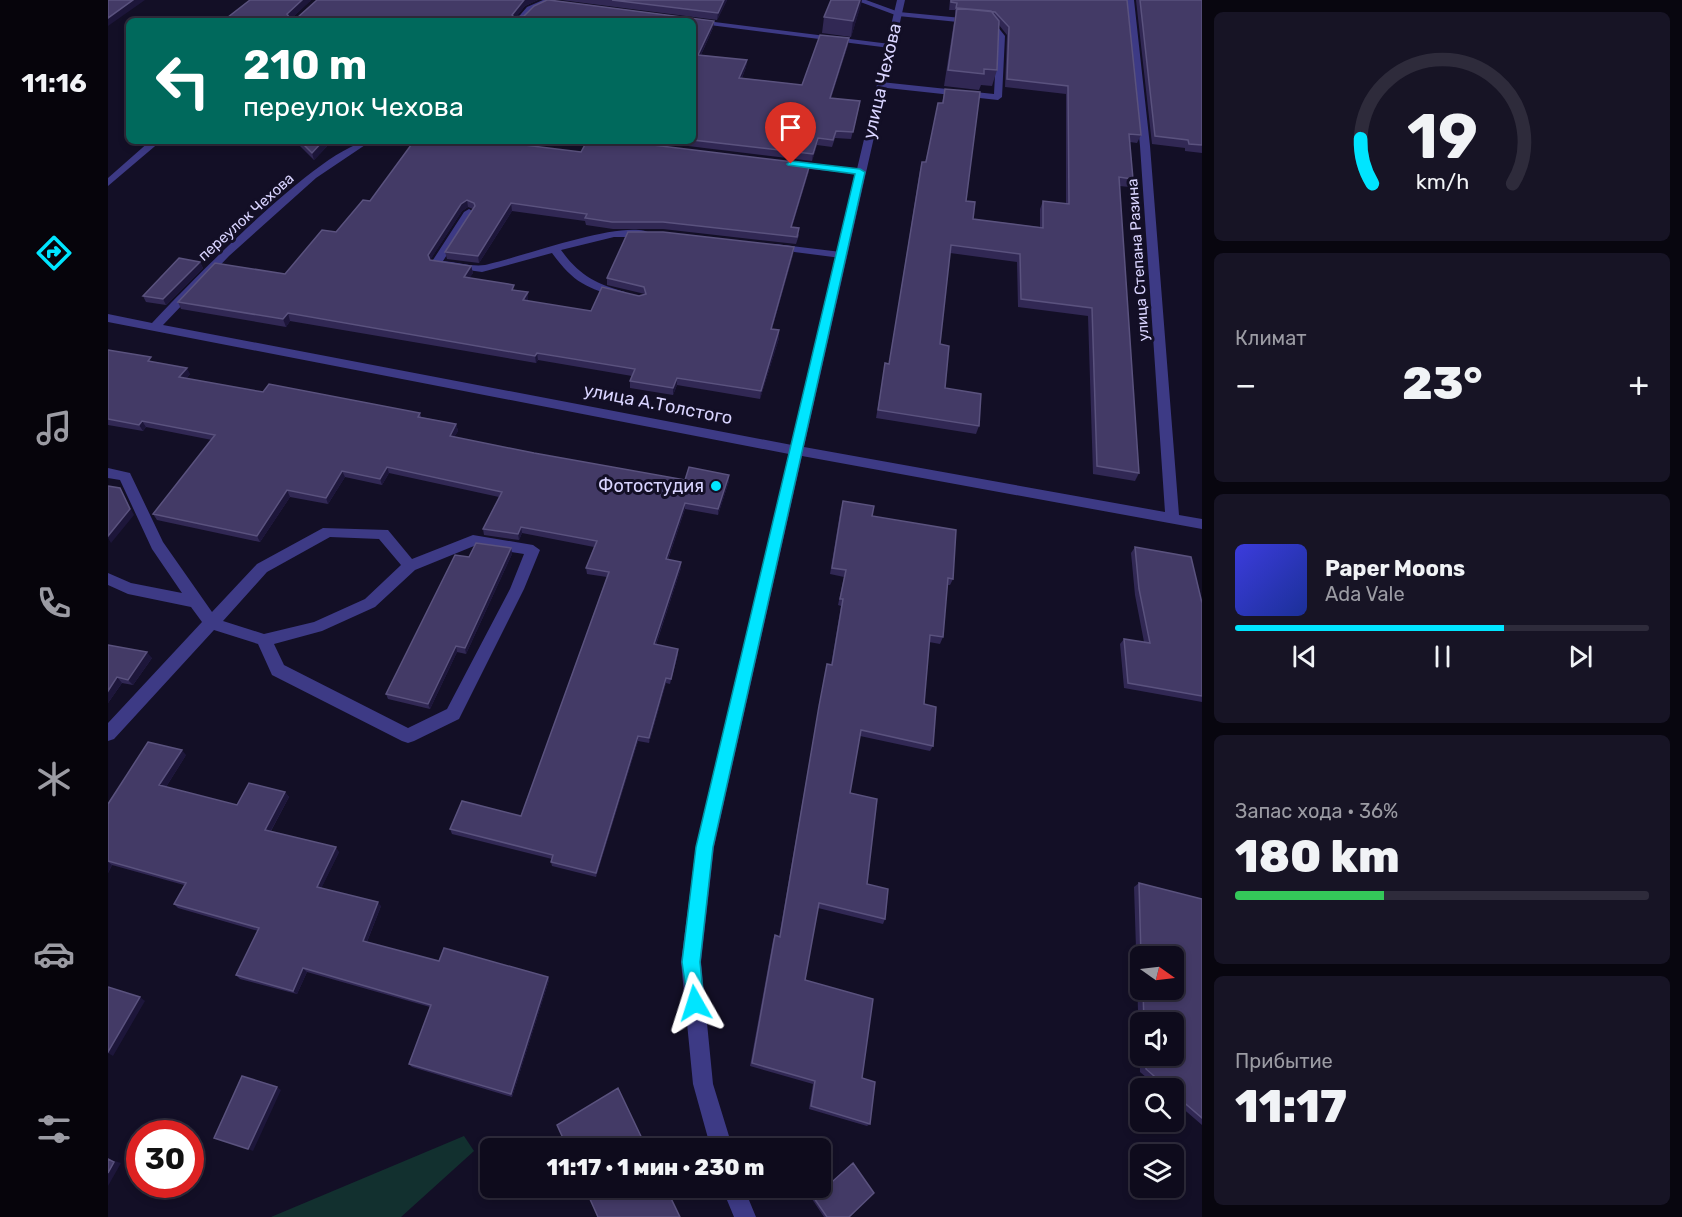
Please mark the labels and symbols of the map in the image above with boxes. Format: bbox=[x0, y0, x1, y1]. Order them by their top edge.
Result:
street label: улица Чехова bbox=[858, 21, 906, 141]
pin bbox=[765, 102, 816, 164]
street label: переулок Чехова bbox=[194, 169, 298, 265]
street label: улица Степана Разина bbox=[1123, 178, 1153, 342]
street label: улица А.Толстого bbox=[582, 379, 734, 429]
place label: Фотостудия bbox=[598, 475, 704, 497]
marker: Фотостудия bbox=[709, 479, 723, 493]
north arrow bbox=[1130, 946, 1184, 1000]
position arrow bbox=[663, 971, 727, 1035]
speed limit sign: 30 bbox=[126, 1120, 204, 1198]

